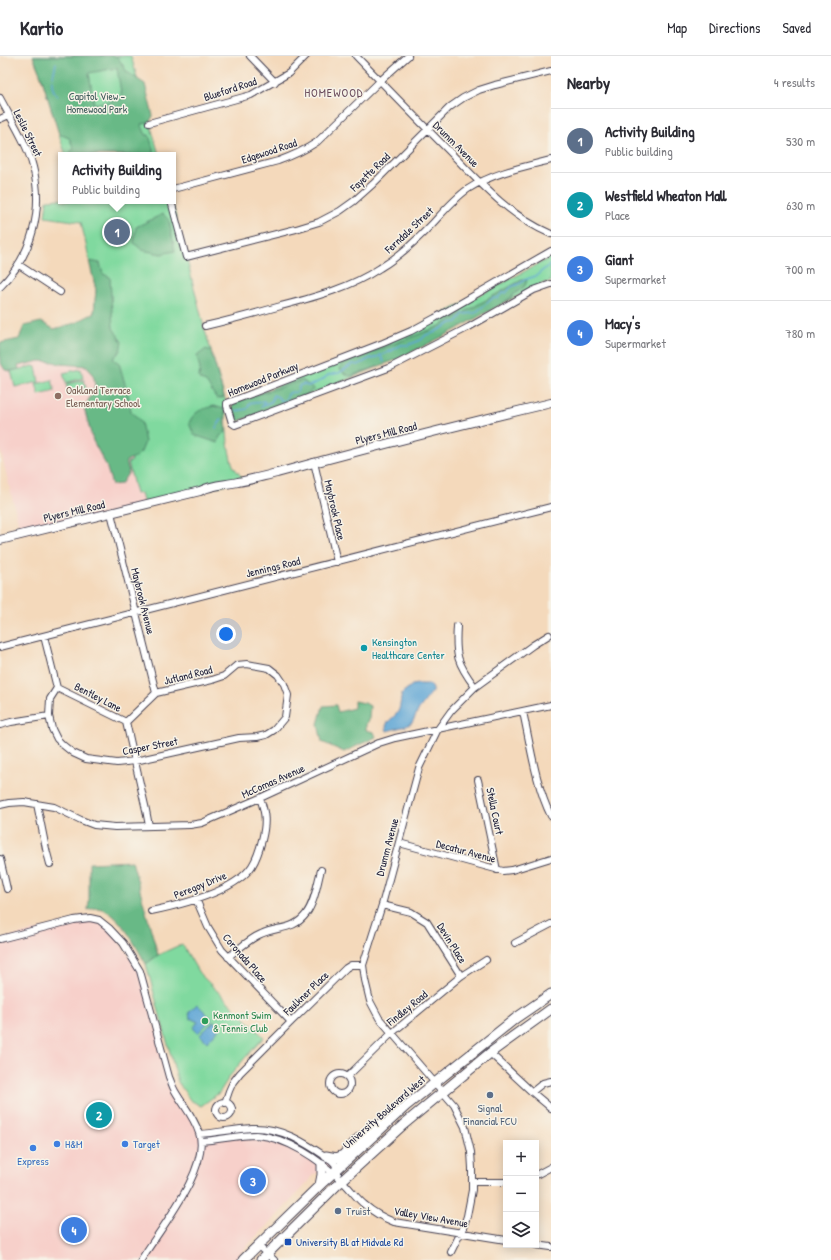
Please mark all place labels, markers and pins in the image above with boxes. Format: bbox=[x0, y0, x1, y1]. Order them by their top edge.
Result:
pin: 1 bbox=[104, 217, 130, 247]
place label: Oakland Terrace Elementary School bbox=[66, 383, 140, 410]
marker: Oakland Terrace Elementary School bbox=[53, 391, 63, 401]
place label: Kensington Healthcare Center bbox=[372, 635, 445, 662]
marker: Kensington Healthcare Center bbox=[359, 643, 369, 653]
place label: Kenmont Swim & Tennis Club bbox=[213, 1008, 272, 1035]
marker: Kenmont Swim & Tennis Club bbox=[200, 1016, 210, 1026]
marker: Signal Financial FCU bbox=[485, 1090, 495, 1100]
pin: 2 bbox=[86, 1100, 112, 1130]
place label: Signal Financial FCU bbox=[462, 1101, 517, 1128]
place label: H&M bbox=[65, 1137, 83, 1151]
place label: Target bbox=[133, 1137, 160, 1151]
marker: H&M bbox=[52, 1139, 62, 1149]
marker: Target bbox=[120, 1139, 130, 1149]
marker: Express bbox=[28, 1143, 38, 1153]
place label: Express bbox=[17, 1154, 49, 1168]
pin: 3 bbox=[240, 1166, 266, 1196]
place label: Truist bbox=[346, 1204, 370, 1218]
marker: Truist bbox=[333, 1206, 343, 1216]
pin: 4 bbox=[61, 1215, 87, 1245]
place label: University Bl at Midvale Rd bbox=[296, 1235, 404, 1249]
marker: University Bl at Midvale Rd bbox=[283, 1237, 293, 1247]

